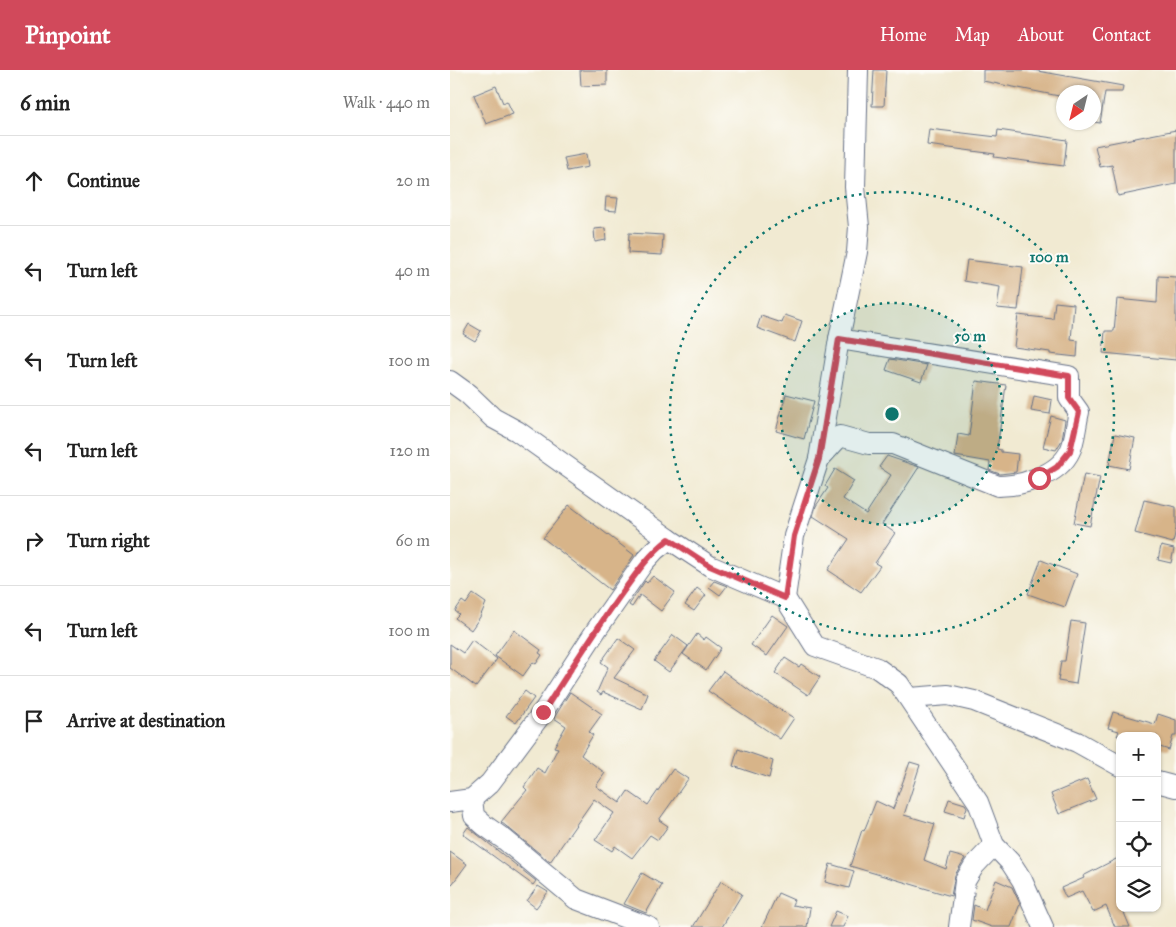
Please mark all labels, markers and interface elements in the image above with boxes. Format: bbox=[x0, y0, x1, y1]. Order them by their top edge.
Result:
text: Pinpoint bbox=[25, 20, 111, 50]
text: Home bbox=[880, 24, 927, 46]
text: Map bbox=[955, 24, 990, 46]
text: About bbox=[1018, 24, 1064, 46]
text: Contact bbox=[1092, 24, 1151, 46]
north arrow bbox=[1056, 85, 1101, 130]
text: 6 min bbox=[20, 90, 70, 116]
text: Walk · 440 m bbox=[343, 93, 430, 112]
icon: ahead bbox=[20, 167, 48, 195]
text: Continue bbox=[67, 169, 140, 192]
text: 20 m bbox=[396, 171, 430, 190]
text: 100 m bbox=[1029, 248, 1069, 266]
icon: left bbox=[20, 257, 48, 285]
text: Turn left bbox=[67, 259, 137, 282]
text: 40 m bbox=[395, 261, 430, 280]
text: 50 m bbox=[954, 327, 986, 345]
icon: left bbox=[20, 347, 48, 375]
text: Turn left bbox=[67, 349, 137, 372]
text: 100 m bbox=[388, 351, 430, 370]
centre of rings bbox=[883, 405, 901, 423]
icon: left bbox=[20, 437, 48, 465]
text: Turn left bbox=[67, 439, 137, 462]
text: 120 m bbox=[390, 441, 430, 460]
route start bbox=[1028, 467, 1051, 490]
icon: right bbox=[20, 527, 48, 555]
text: Turn right bbox=[67, 529, 150, 552]
text: 60 m bbox=[396, 531, 430, 550]
icon: left bbox=[20, 617, 48, 645]
text: Turn left bbox=[67, 619, 137, 642]
text: 100 m bbox=[388, 621, 430, 640]
route end bbox=[532, 701, 555, 724]
icon: arrive bbox=[20, 707, 48, 735]
text: Arrive at destination bbox=[67, 709, 225, 732]
map controls bbox=[1116, 732, 1161, 912]
button: + bbox=[1116, 732, 1161, 777]
button: − bbox=[1116, 777, 1161, 822]
button: locate bbox=[1116, 822, 1161, 867]
button: layers bbox=[1116, 867, 1161, 912]

